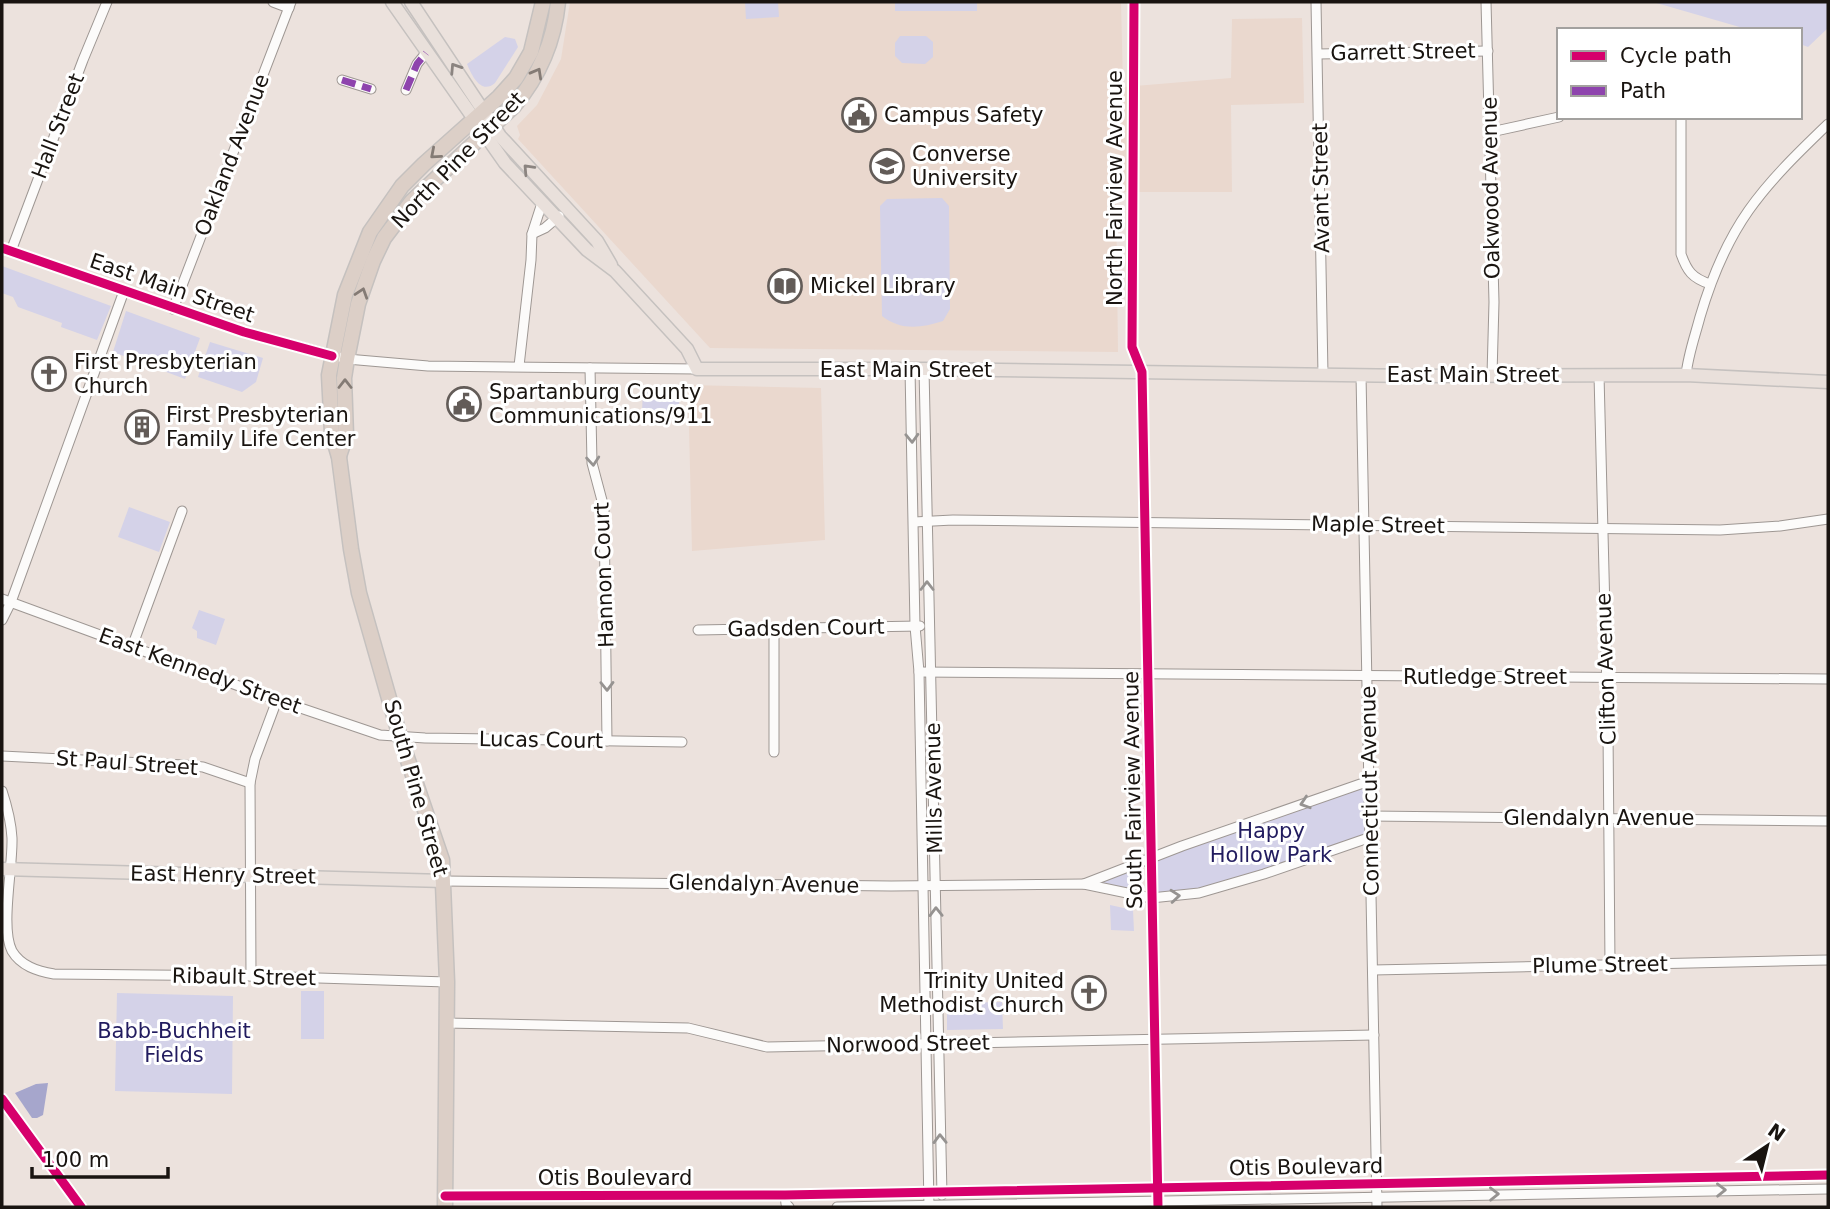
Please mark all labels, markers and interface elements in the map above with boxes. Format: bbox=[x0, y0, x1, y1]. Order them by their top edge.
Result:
legend bbox=[1557, 28, 1802, 119]
street label: Garrett Street bbox=[1330, 39, 1476, 65]
text: Cycle path bbox=[1620, 44, 1732, 68]
one-way arrow bbox=[451, 62, 464, 75]
one-way arrow bbox=[529, 68, 542, 81]
street label: Hall Street bbox=[27, 70, 89, 182]
street label: North Fairview Avenue bbox=[1103, 70, 1127, 306]
street label: Oakland Avenue bbox=[190, 71, 274, 239]
text: Path bbox=[1620, 79, 1666, 103]
street label: North Pine Street bbox=[387, 87, 529, 233]
public building icon: Campus Safety bbox=[840, 96, 878, 134]
street label: Oakwood Avenue bbox=[1477, 97, 1505, 279]
place label: Campus Safety bbox=[884, 103, 1043, 127]
street label: Avant Street bbox=[1308, 123, 1334, 253]
place label: Converse University bbox=[912, 142, 1018, 190]
one-way arrow bbox=[430, 146, 443, 158]
school or university icon: Converse University bbox=[868, 147, 906, 185]
one-way arrow bbox=[524, 164, 537, 177]
street label: East Main Street bbox=[86, 249, 258, 327]
library icon: Mickel Library bbox=[766, 267, 804, 305]
place label: Mickel Library bbox=[810, 274, 956, 298]
one-way arrow bbox=[353, 287, 368, 299]
place label: First Presbyterian Church bbox=[74, 350, 257, 398]
church icon: First Presbyterian Church bbox=[30, 355, 68, 393]
street label: East Main Street bbox=[820, 358, 992, 382]
street label: East Main Street bbox=[1387, 363, 1559, 387]
one-way arrow bbox=[337, 378, 353, 389]
place label: Spartanburg County Communications/911 bbox=[489, 380, 713, 428]
public building icon: Spartanburg County Communications/911 bbox=[445, 385, 483, 423]
place label: First Presbyterian Family Life Center bbox=[166, 403, 356, 451]
building icon: First Presbyterian Family Life Center bbox=[123, 408, 161, 446]
one-way arrow bbox=[904, 432, 919, 443]
one-way arrow bbox=[585, 455, 600, 467]
street label: Hannon Court bbox=[589, 502, 619, 648]
street label: Maple Street bbox=[1311, 512, 1445, 538]
one-way arrow bbox=[920, 581, 935, 592]
street label: Clifton Avenue bbox=[1591, 592, 1621, 746]
street label: Gadsden Court bbox=[727, 615, 885, 641]
street label: East Kennedy Street bbox=[96, 623, 304, 719]
street label: Rutledge Street bbox=[1403, 665, 1567, 689]
street label: South Fairview Avenue bbox=[1119, 671, 1147, 909]
one-way arrow bbox=[599, 682, 615, 692]
street label: Connecticut Avenue bbox=[1356, 686, 1384, 896]
street label: South Pine Street bbox=[379, 697, 453, 879]
street label: Mills Avenue bbox=[921, 722, 947, 854]
street label: Lucas Court bbox=[479, 727, 603, 753]
street label: St Paul Street bbox=[55, 746, 199, 780]
one-way arrow bbox=[1299, 794, 1311, 809]
street label: Glendalyn Avenue bbox=[1504, 806, 1694, 830]
park label: Happy Hollow Park bbox=[1210, 819, 1333, 867]
street label: East Henry Street bbox=[130, 861, 316, 889]
street label: Glendalyn Avenue bbox=[668, 870, 860, 898]
one-way arrow bbox=[1170, 889, 1181, 904]
one-way arrow bbox=[928, 906, 944, 916]
street label: Plume Street bbox=[1532, 952, 1668, 978]
street label: Ribault Street bbox=[172, 964, 316, 990]
place label: Trinity United Methodist Church bbox=[879, 969, 1064, 1017]
church icon: Trinity United Methodist Church bbox=[1070, 974, 1108, 1012]
park label: Babb-Buchheit Fields bbox=[97, 1019, 251, 1067]
street label: Norwood Street bbox=[826, 1031, 990, 1057]
north arrow bbox=[1732, 1111, 1802, 1181]
text: N bbox=[1764, 1119, 1790, 1146]
one-way arrow bbox=[933, 1133, 948, 1144]
scale bar bbox=[32, 1136, 168, 1180]
text: 100 m bbox=[42, 1148, 109, 1172]
street label: Otis Boulevard bbox=[1229, 1154, 1383, 1180]
street label: Otis Boulevard bbox=[538, 1166, 692, 1190]
one-way arrow bbox=[1716, 1182, 1727, 1198]
one-way arrow bbox=[1488, 1187, 1499, 1202]

